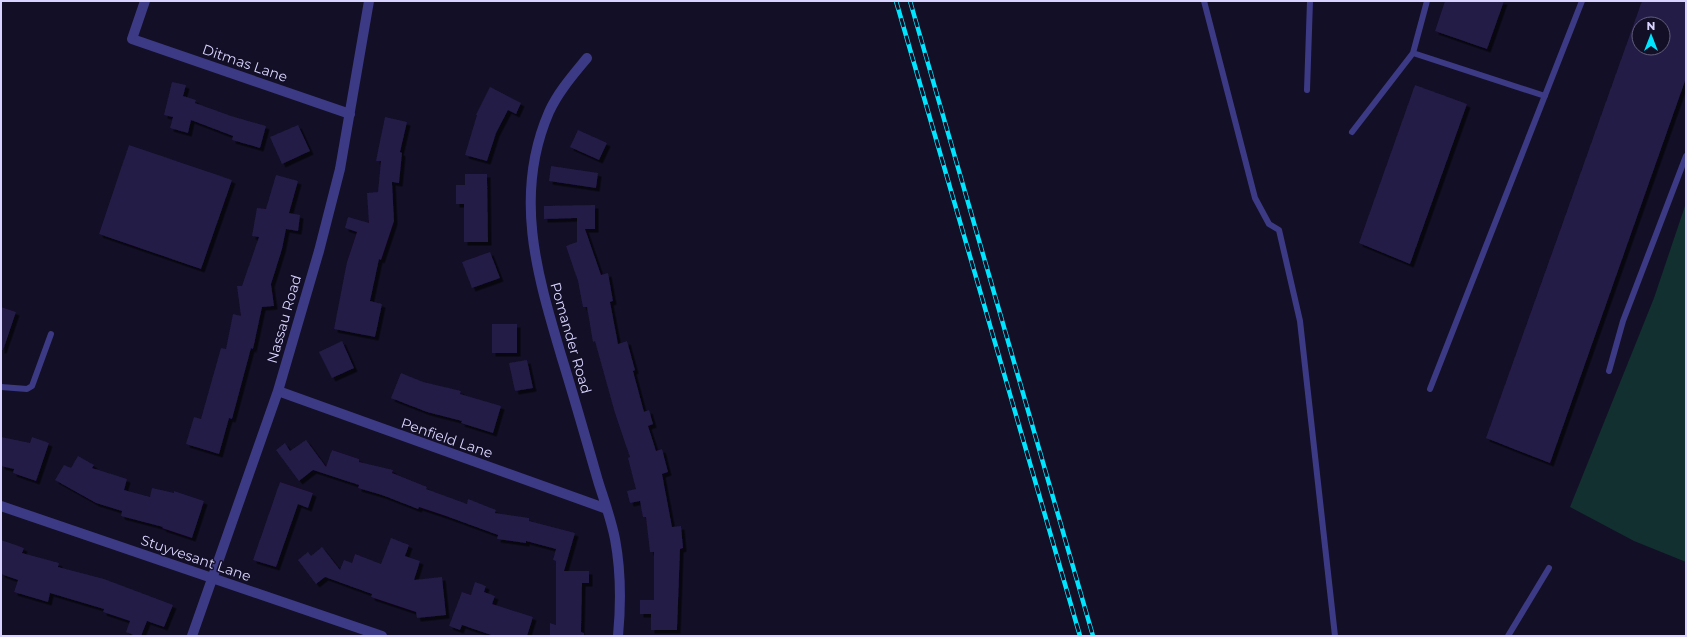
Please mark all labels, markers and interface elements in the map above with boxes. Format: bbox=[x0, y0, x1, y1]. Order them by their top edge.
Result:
north arrow bbox=[1631, 16, 1671, 56]
text: N bbox=[1647, 19, 1655, 33]
street label: Ditmas Lane bbox=[200, 40, 290, 86]
street label: Nassau Road bbox=[263, 273, 305, 365]
street label: Pomander Road bbox=[546, 280, 596, 396]
street label: Penfield Lane bbox=[399, 414, 495, 462]
street label: Stuyvesant Lane bbox=[139, 531, 253, 585]

